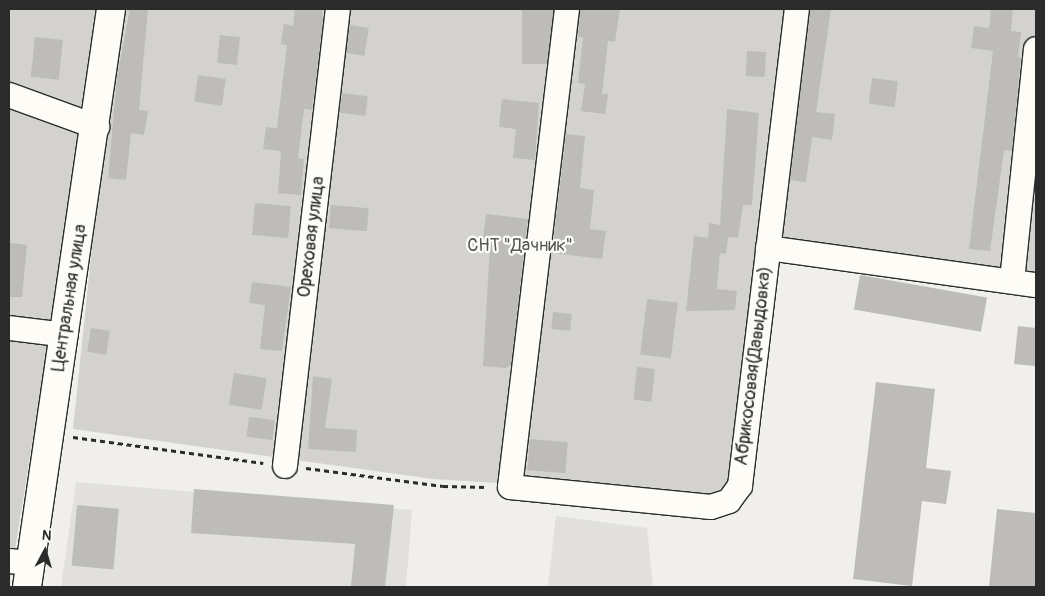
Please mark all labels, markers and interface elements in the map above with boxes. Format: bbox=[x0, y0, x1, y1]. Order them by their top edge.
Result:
street label: Ореховая улица bbox=[294, 175, 330, 299]
street label: Центральная улица bbox=[48, 223, 92, 373]
park label: СНТ "Дачник" bbox=[467, 235, 573, 257]
street label: Абрикосовая(Давыдовка) bbox=[731, 265, 777, 467]
north arrow bbox=[20, 526, 70, 576]
text: N bbox=[41, 527, 52, 545]

